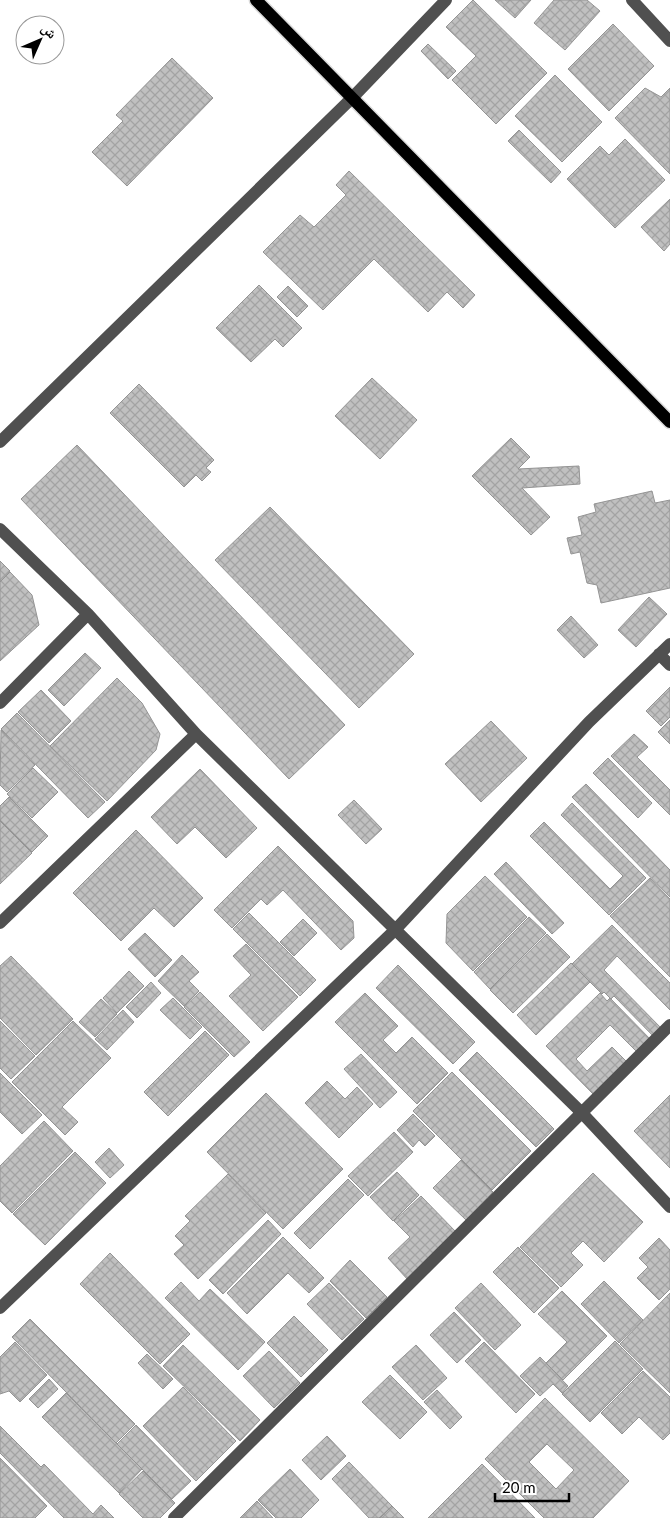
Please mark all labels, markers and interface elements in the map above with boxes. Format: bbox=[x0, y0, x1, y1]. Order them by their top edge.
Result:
north arrow bbox=[15, 15, 65, 65]
text: ش bbox=[38, 19, 61, 43]
scale bar bbox=[495, 1470, 569, 1502]
text: 20 m bbox=[502, 1478, 536, 1496]

